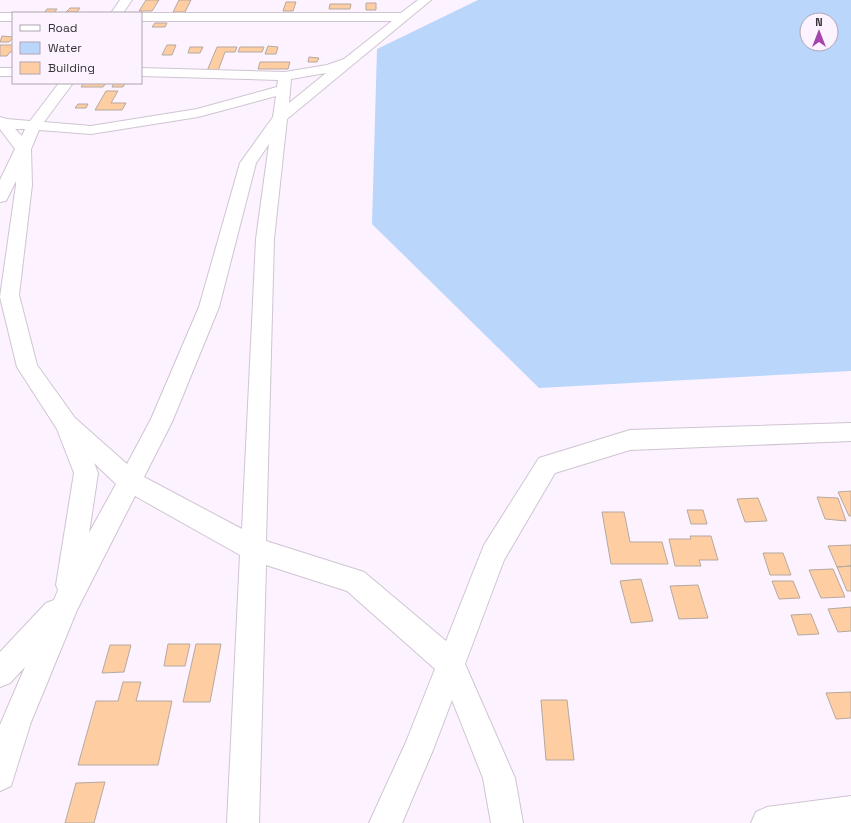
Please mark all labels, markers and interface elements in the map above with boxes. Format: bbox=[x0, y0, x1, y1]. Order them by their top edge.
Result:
legend bbox=[12, 12, 142, 84]
north arrow bbox=[799, 12, 839, 52]
text: N bbox=[815, 15, 823, 29]
text: Road bbox=[48, 20, 77, 36]
text: Water bbox=[48, 40, 82, 56]
text: Building bbox=[48, 60, 95, 76]

